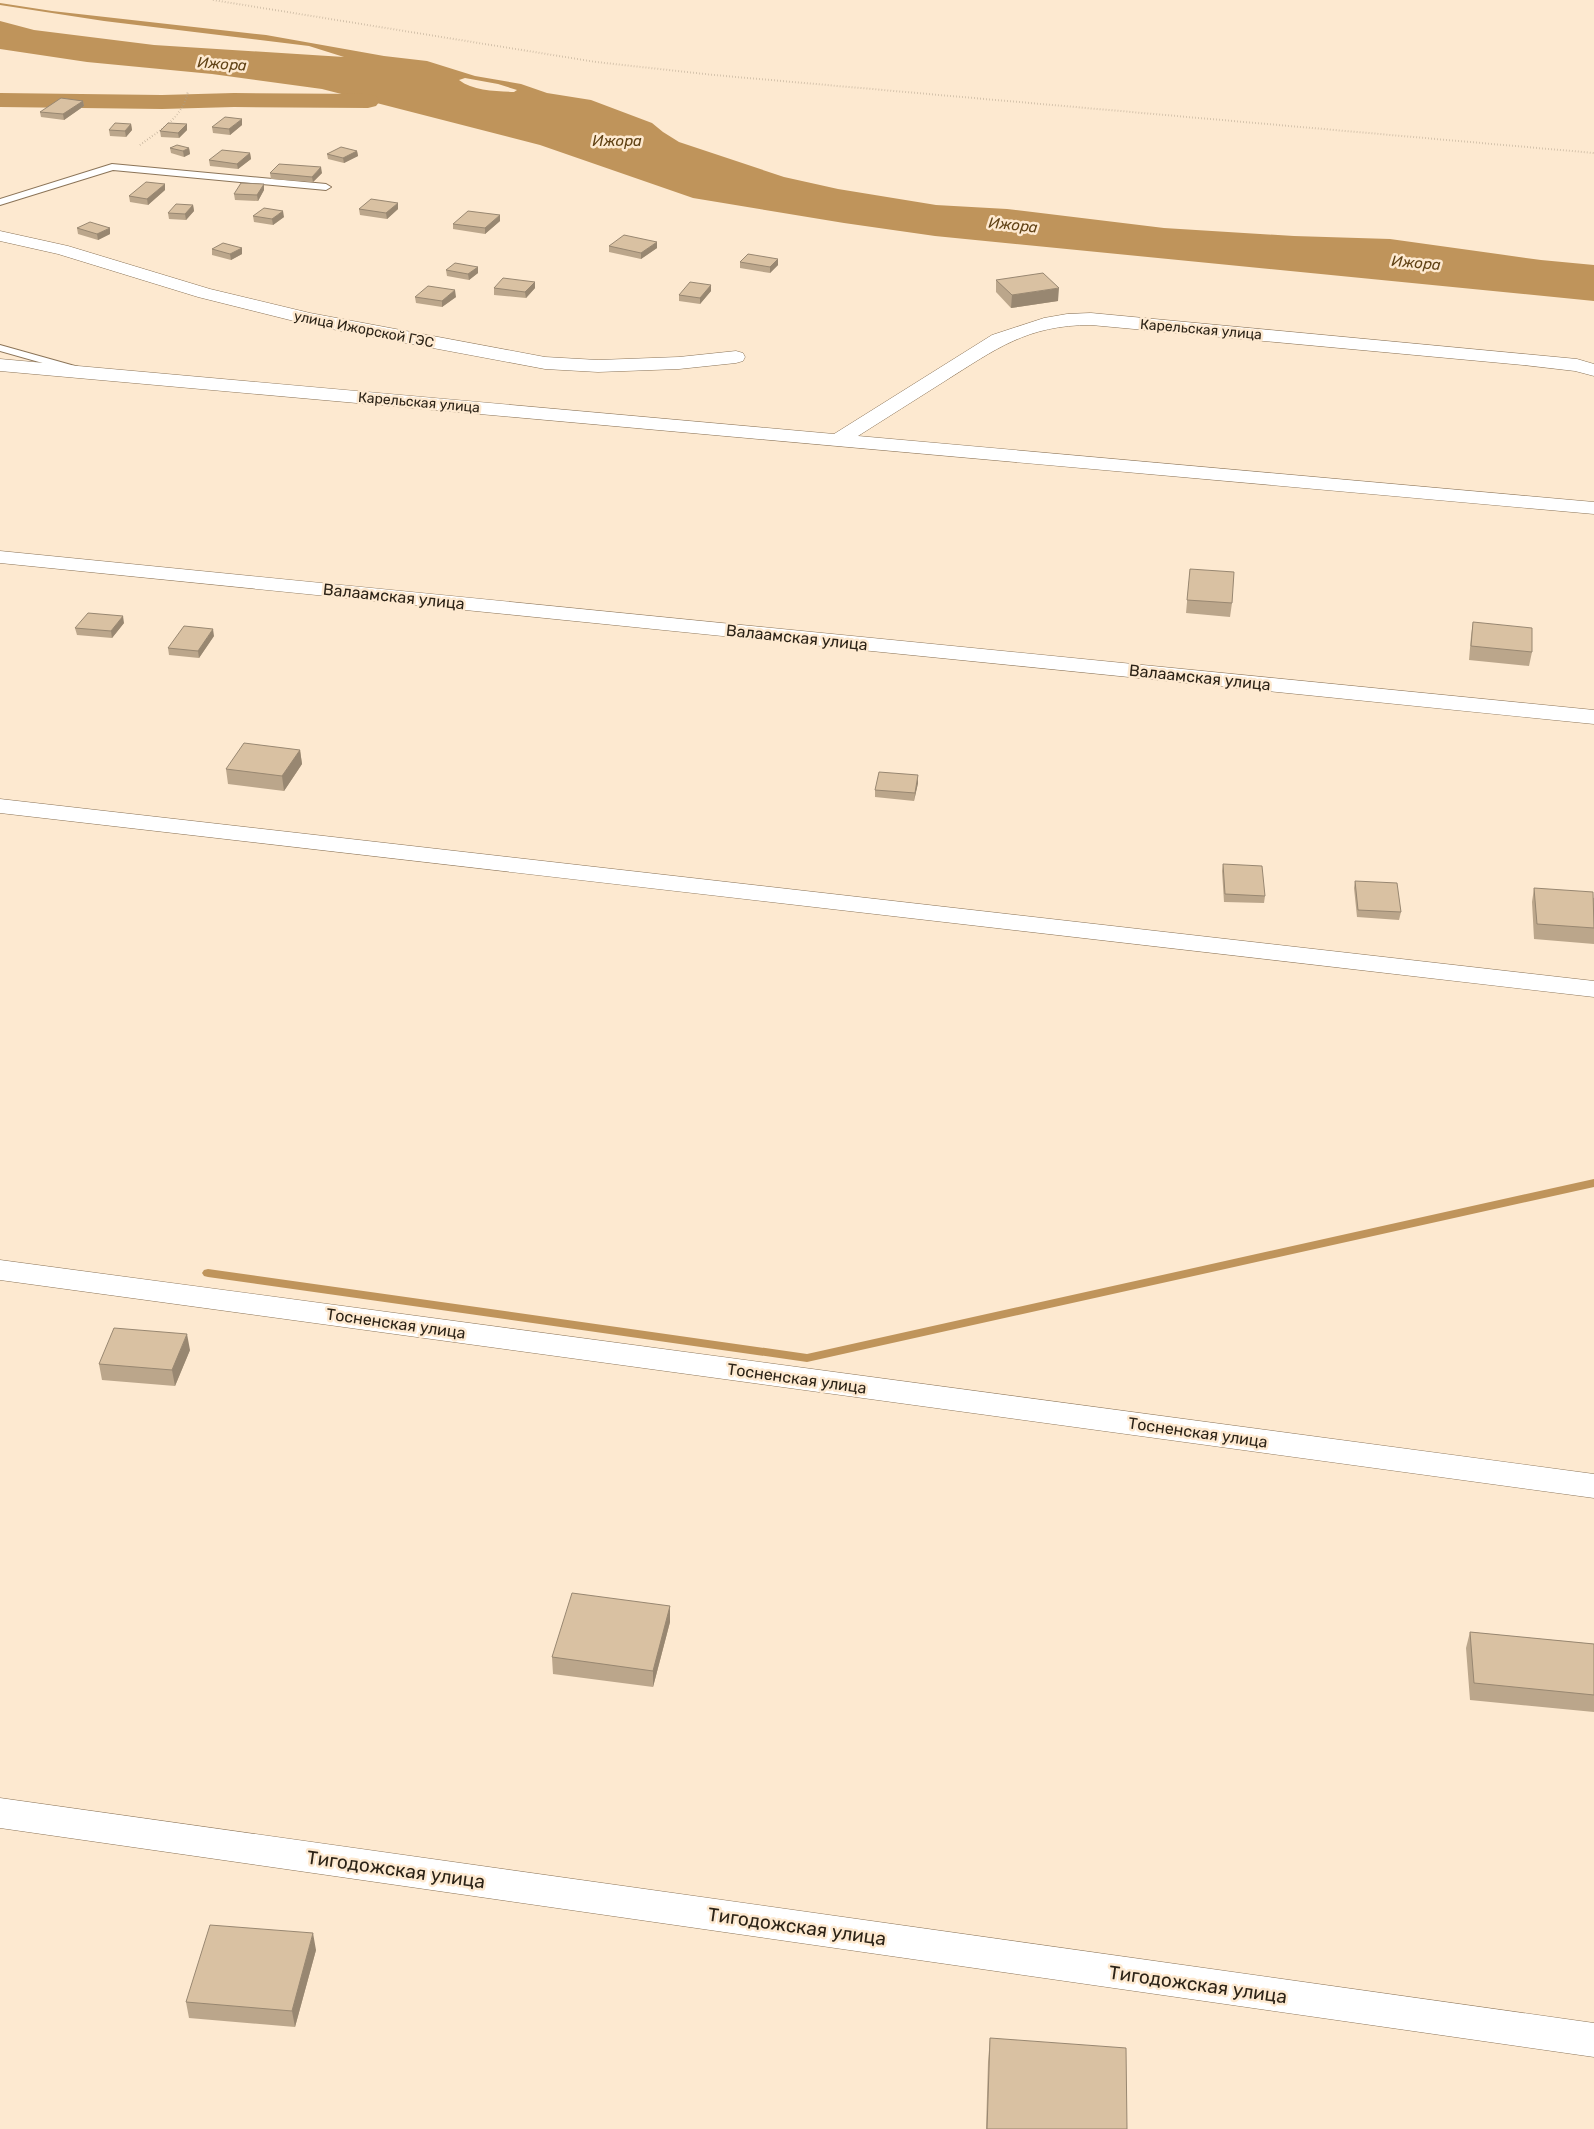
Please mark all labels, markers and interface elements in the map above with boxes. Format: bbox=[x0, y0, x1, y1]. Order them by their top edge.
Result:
water label: Ижора bbox=[197, 53, 248, 75]
water label: Ижора bbox=[592, 132, 642, 150]
water label: Ижора bbox=[987, 213, 1039, 237]
water label: Ижора bbox=[1391, 252, 1442, 274]
street label: улица Ижорской ГЭС bbox=[293, 308, 435, 351]
street label: Карельская улица bbox=[1139, 316, 1263, 343]
street label: Карельская улица bbox=[357, 389, 481, 416]
street label: Валаамская улица bbox=[322, 580, 466, 613]
street label: Валаамская улица bbox=[725, 621, 869, 654]
street label: Валаамская улица bbox=[1128, 661, 1272, 694]
street label: Тосненская улица bbox=[325, 1304, 467, 1343]
street label: Тосненская улица bbox=[726, 1359, 868, 1398]
street label: Тосненская улица bbox=[1127, 1413, 1269, 1452]
street label: Тигодожская улица bbox=[305, 1846, 487, 1893]
street label: Тигодожская улица bbox=[706, 1903, 888, 1950]
street label: Тигодожская улица bbox=[1107, 1961, 1289, 2008]

